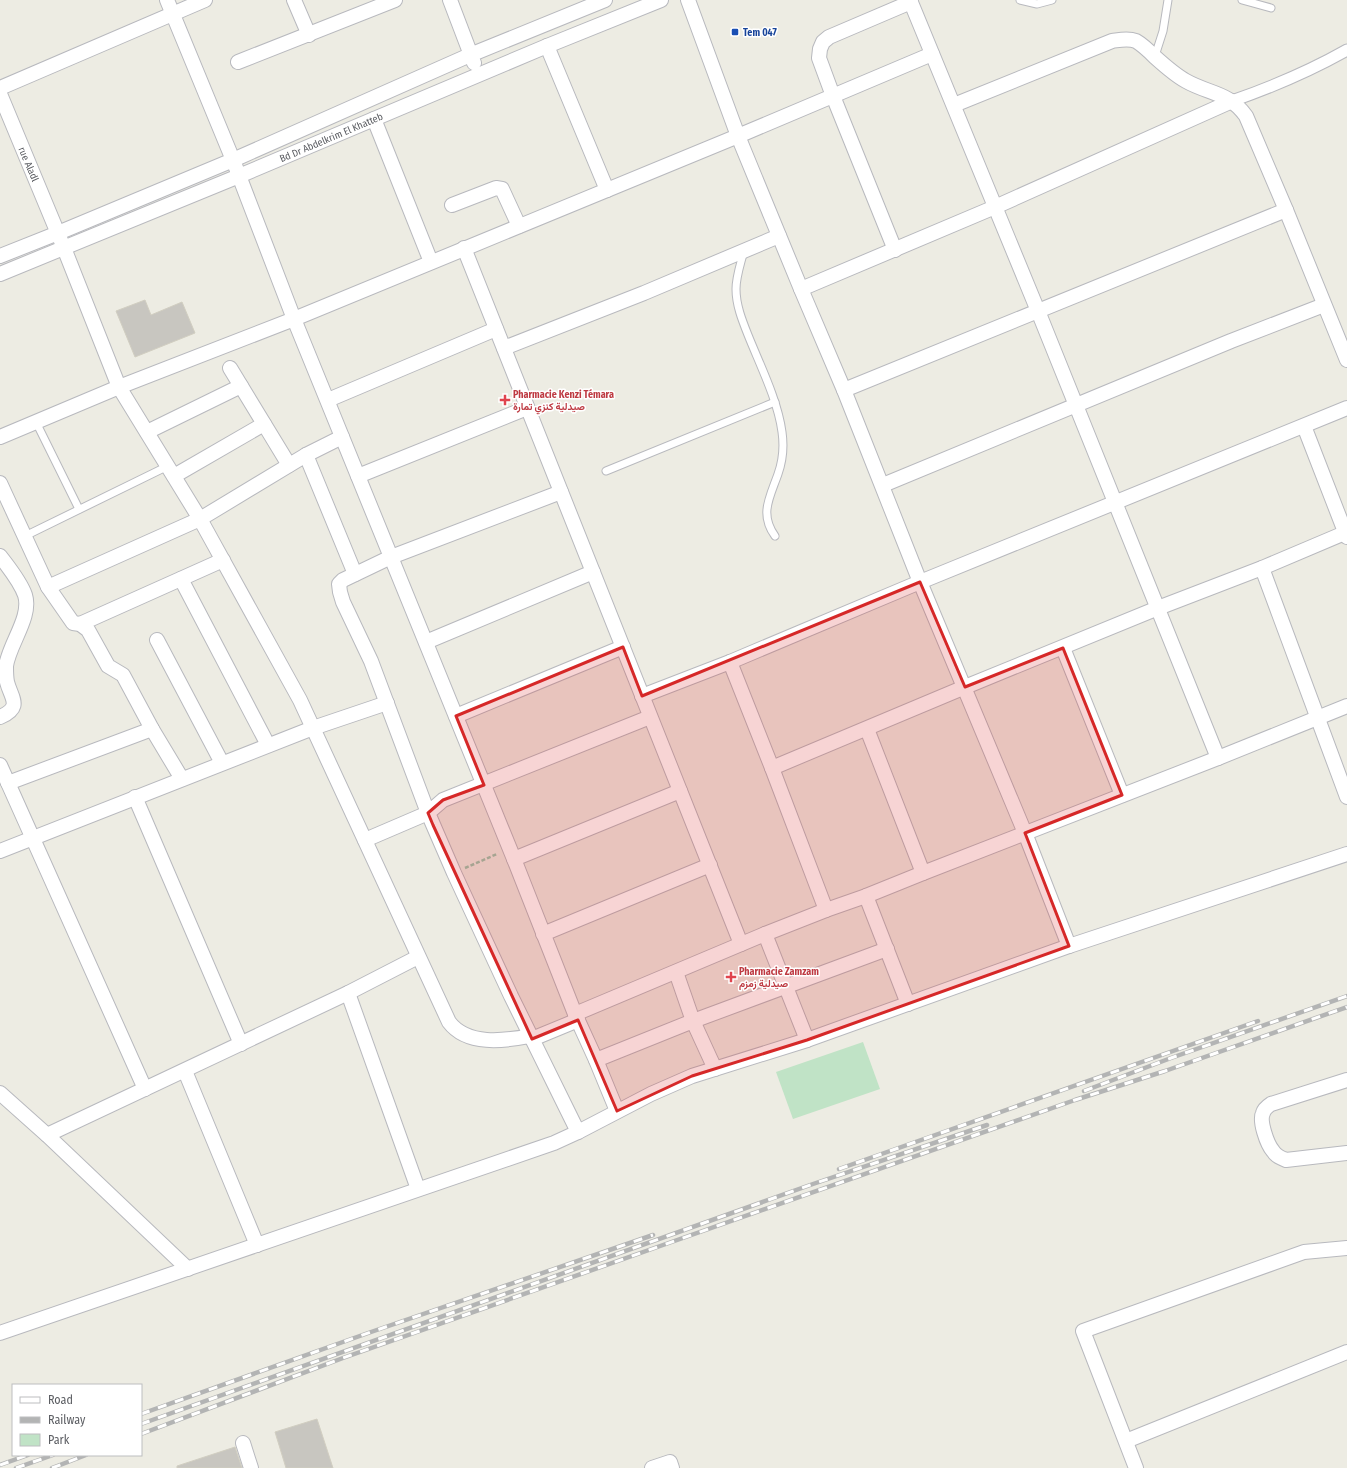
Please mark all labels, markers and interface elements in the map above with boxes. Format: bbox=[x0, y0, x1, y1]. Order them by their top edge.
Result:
marker: Tem 047 bbox=[730, 27, 740, 37]
place label: Tem 047 bbox=[743, 27, 778, 39]
street label: Bd Dr Abdelkrim El Khatteb bbox=[278, 111, 385, 165]
street label: rue Aladl bbox=[15, 145, 41, 184]
place label: Pharmacie Kenzi Témara صيدلية كنزي تمارة bbox=[513, 388, 614, 415]
marker: Pharmacie Kenzi Témara صيدلية كنزي تمارة bbox=[500, 395, 510, 405]
place label: Pharmacie Zamzam صيدلية زمزم bbox=[739, 966, 819, 990]
marker: Pharmacie Zamzam صيدلية زمزم bbox=[726, 972, 736, 982]
legend bbox=[12, 1384, 142, 1456]
text: Road bbox=[48, 1393, 73, 1407]
text: Railway bbox=[48, 1413, 86, 1427]
text: Park bbox=[48, 1433, 70, 1447]

